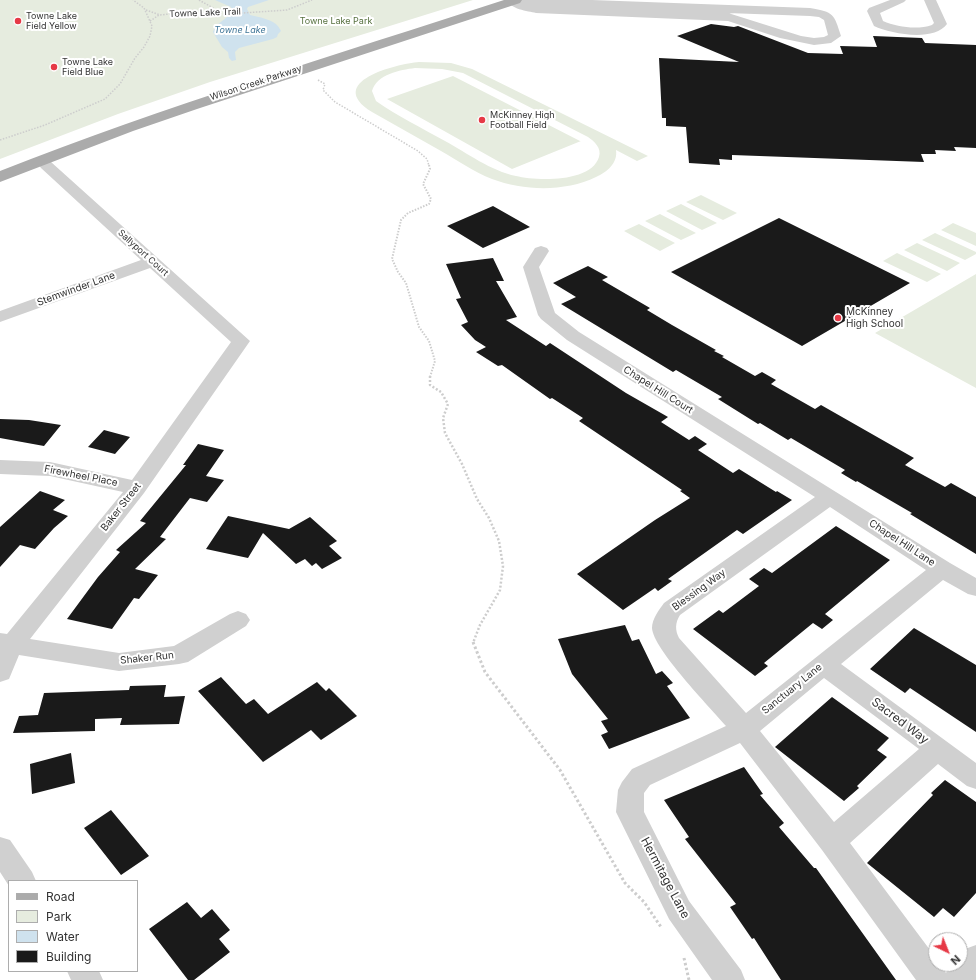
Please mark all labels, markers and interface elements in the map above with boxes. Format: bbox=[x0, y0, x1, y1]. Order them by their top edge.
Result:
street label: Towne Lake Trail bbox=[169, 6, 241, 20]
place label: Towne Lake Field Yellow bbox=[26, 11, 77, 32]
marker: Towne Lake Field Yellow bbox=[13, 16, 23, 26]
park label: Towne Lake Park bbox=[300, 16, 372, 26]
water label: Towne Lake bbox=[214, 25, 266, 35]
place label: Towne Lake Field Blue bbox=[62, 57, 113, 78]
marker: Towne Lake Field Blue bbox=[49, 62, 59, 72]
street label: Wilson Creek Parkway bbox=[209, 63, 303, 103]
place label: McKinney High Football Field bbox=[490, 110, 555, 131]
marker: McKinney High Football Field bbox=[477, 115, 487, 125]
street label: Sallyport Court bbox=[116, 228, 170, 278]
street label: Stemwinder Lane bbox=[35, 269, 117, 309]
place label: McKinney High School bbox=[846, 306, 903, 330]
marker: McKinney High School bbox=[833, 313, 843, 323]
street label: Chapel Hill Court bbox=[621, 364, 695, 416]
street label: Firewheel Place bbox=[43, 463, 119, 489]
street label: Baker Street bbox=[98, 480, 144, 534]
street label: Chapel Hill Lane bbox=[867, 517, 937, 569]
street label: Blessing Way bbox=[670, 567, 728, 613]
street label: Shaker Run bbox=[120, 649, 174, 667]
street label: Sanctuary Lane bbox=[760, 661, 824, 717]
street label: Sacred Way bbox=[869, 695, 931, 747]
street label: Hermitage Lane bbox=[637, 835, 693, 921]
legend bbox=[8, 880, 138, 972]
text: Road bbox=[46, 889, 75, 904]
text: Park bbox=[46, 909, 72, 924]
text: Water bbox=[46, 929, 79, 944]
north arrow bbox=[928, 932, 968, 972]
text: Building bbox=[46, 949, 91, 964]
text: N bbox=[948, 952, 963, 968]

